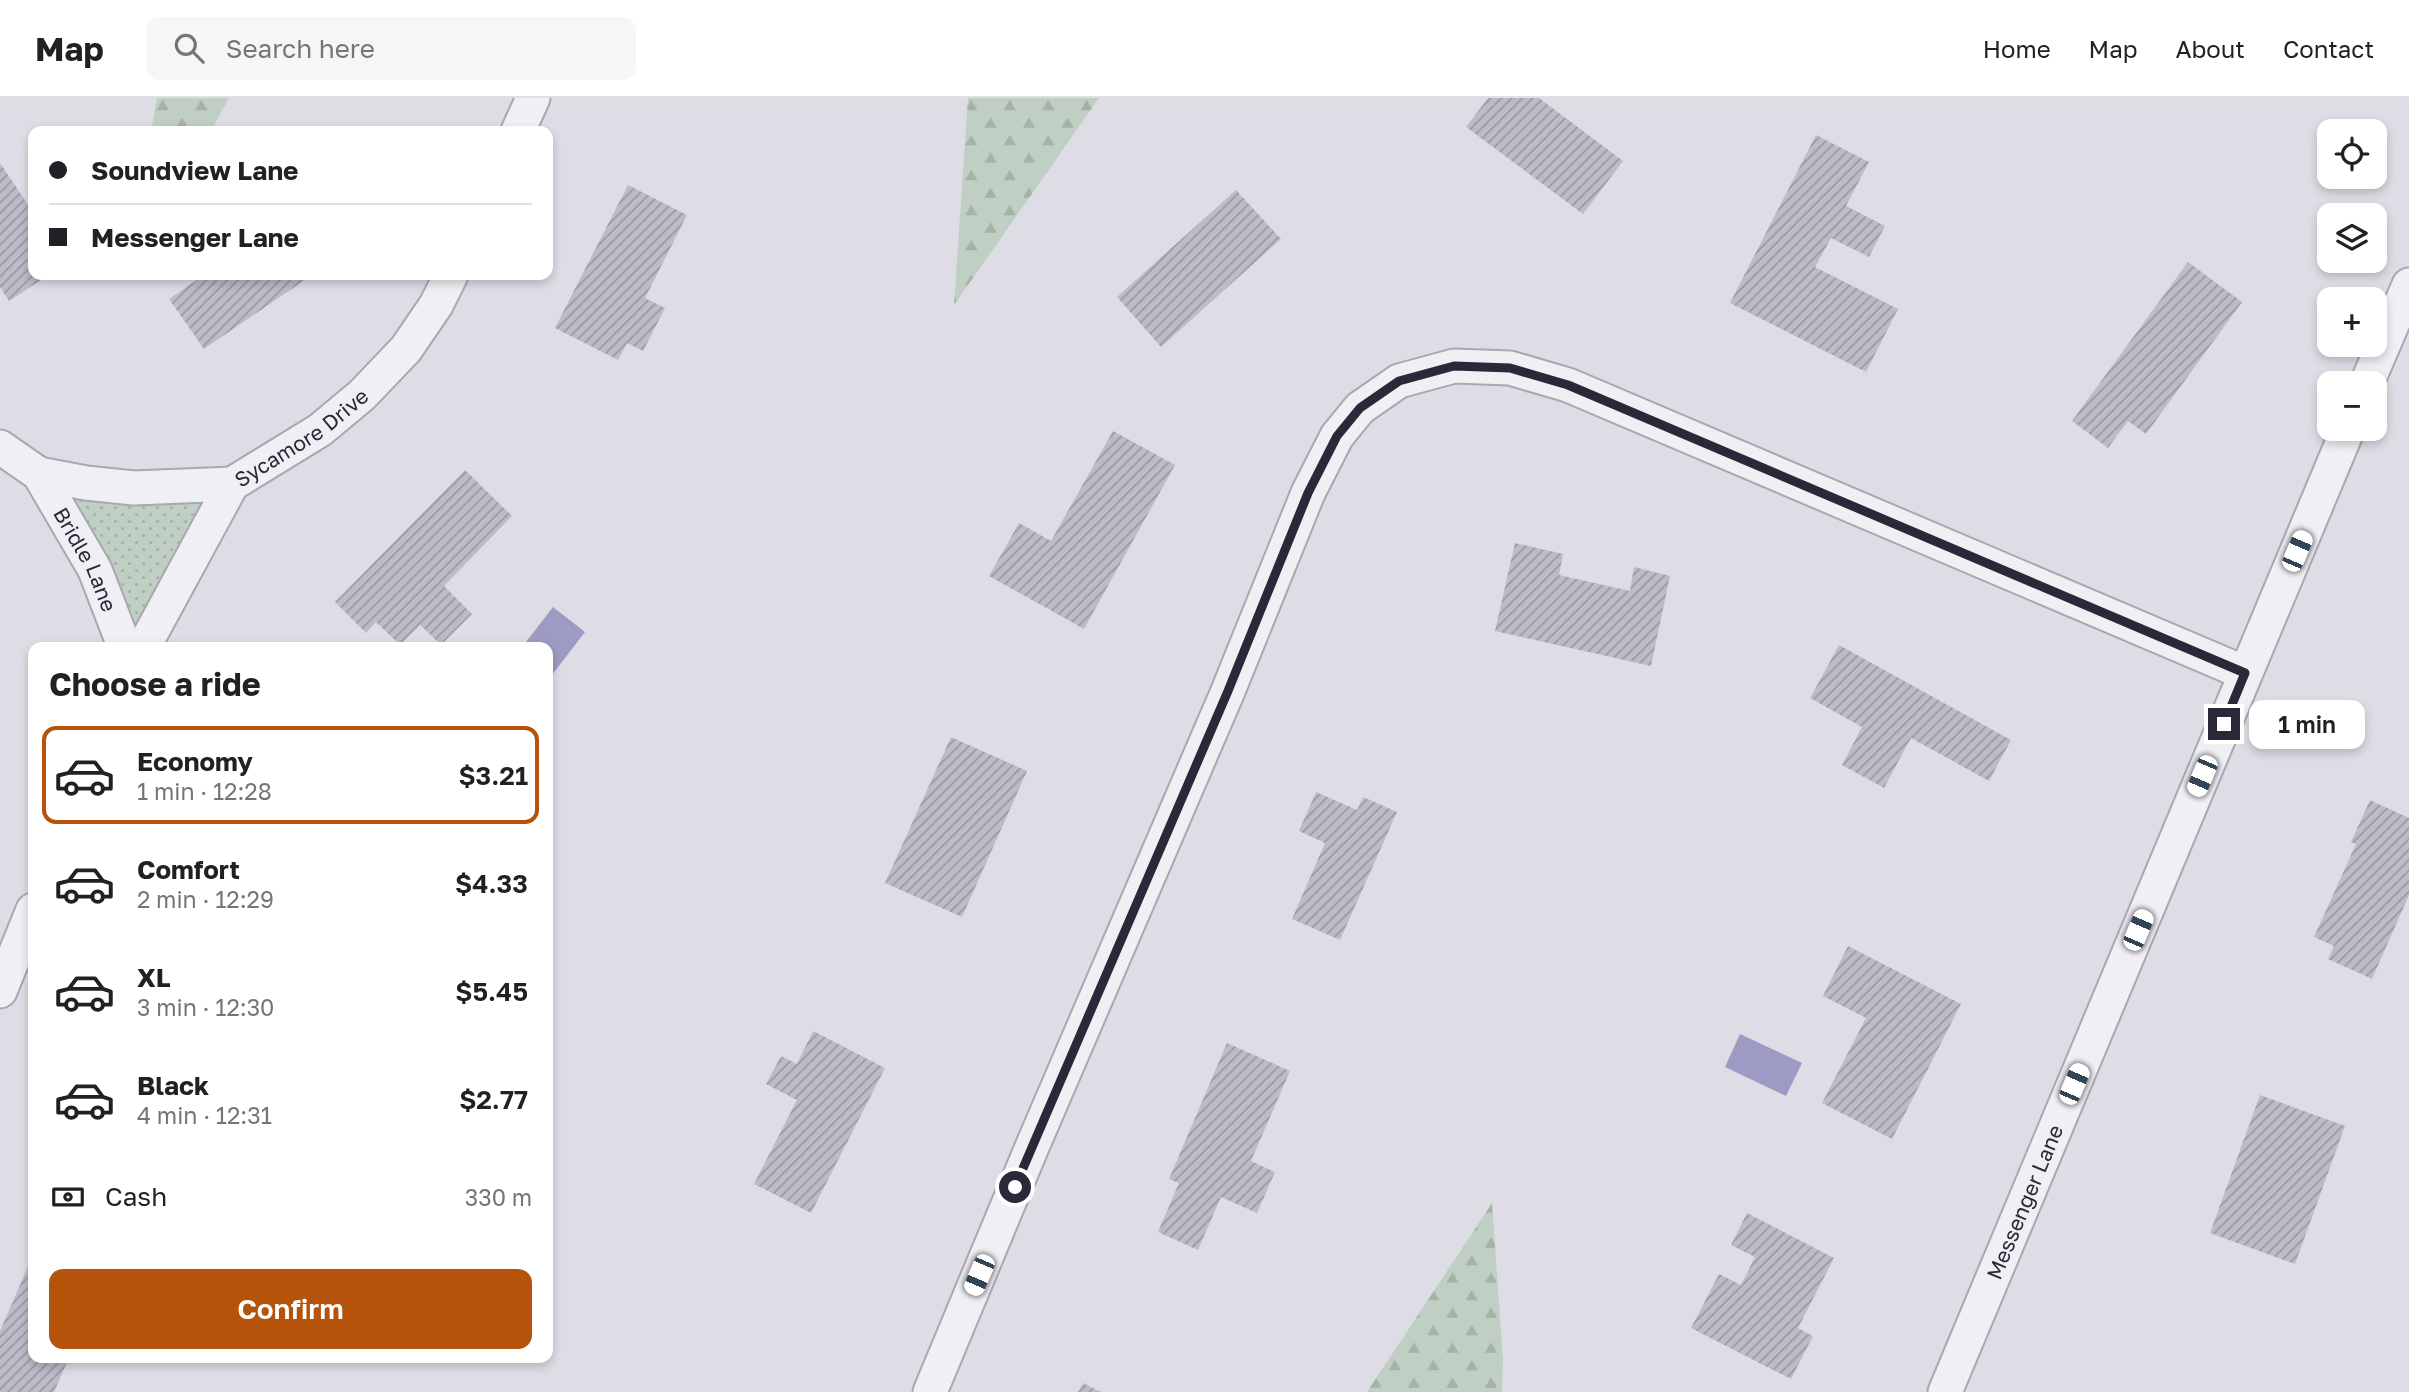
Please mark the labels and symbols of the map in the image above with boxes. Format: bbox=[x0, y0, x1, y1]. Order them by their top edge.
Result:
street label: Sycamore Drive bbox=[230, 383, 373, 492]
street label: Bridle Lane bbox=[48, 503, 123, 615]
car bbox=[2280, 528, 2315, 574]
callout: 1 min bbox=[2248, 700, 2364, 748]
route end bbox=[2208, 708, 2240, 740]
car bbox=[2185, 753, 2220, 799]
car bbox=[2121, 907, 2156, 953]
car bbox=[2057, 1061, 2092, 1107]
street label: Messenger Lane bbox=[1981, 1121, 2068, 1283]
route start bbox=[999, 1171, 1031, 1203]
car bbox=[962, 1252, 997, 1298]

